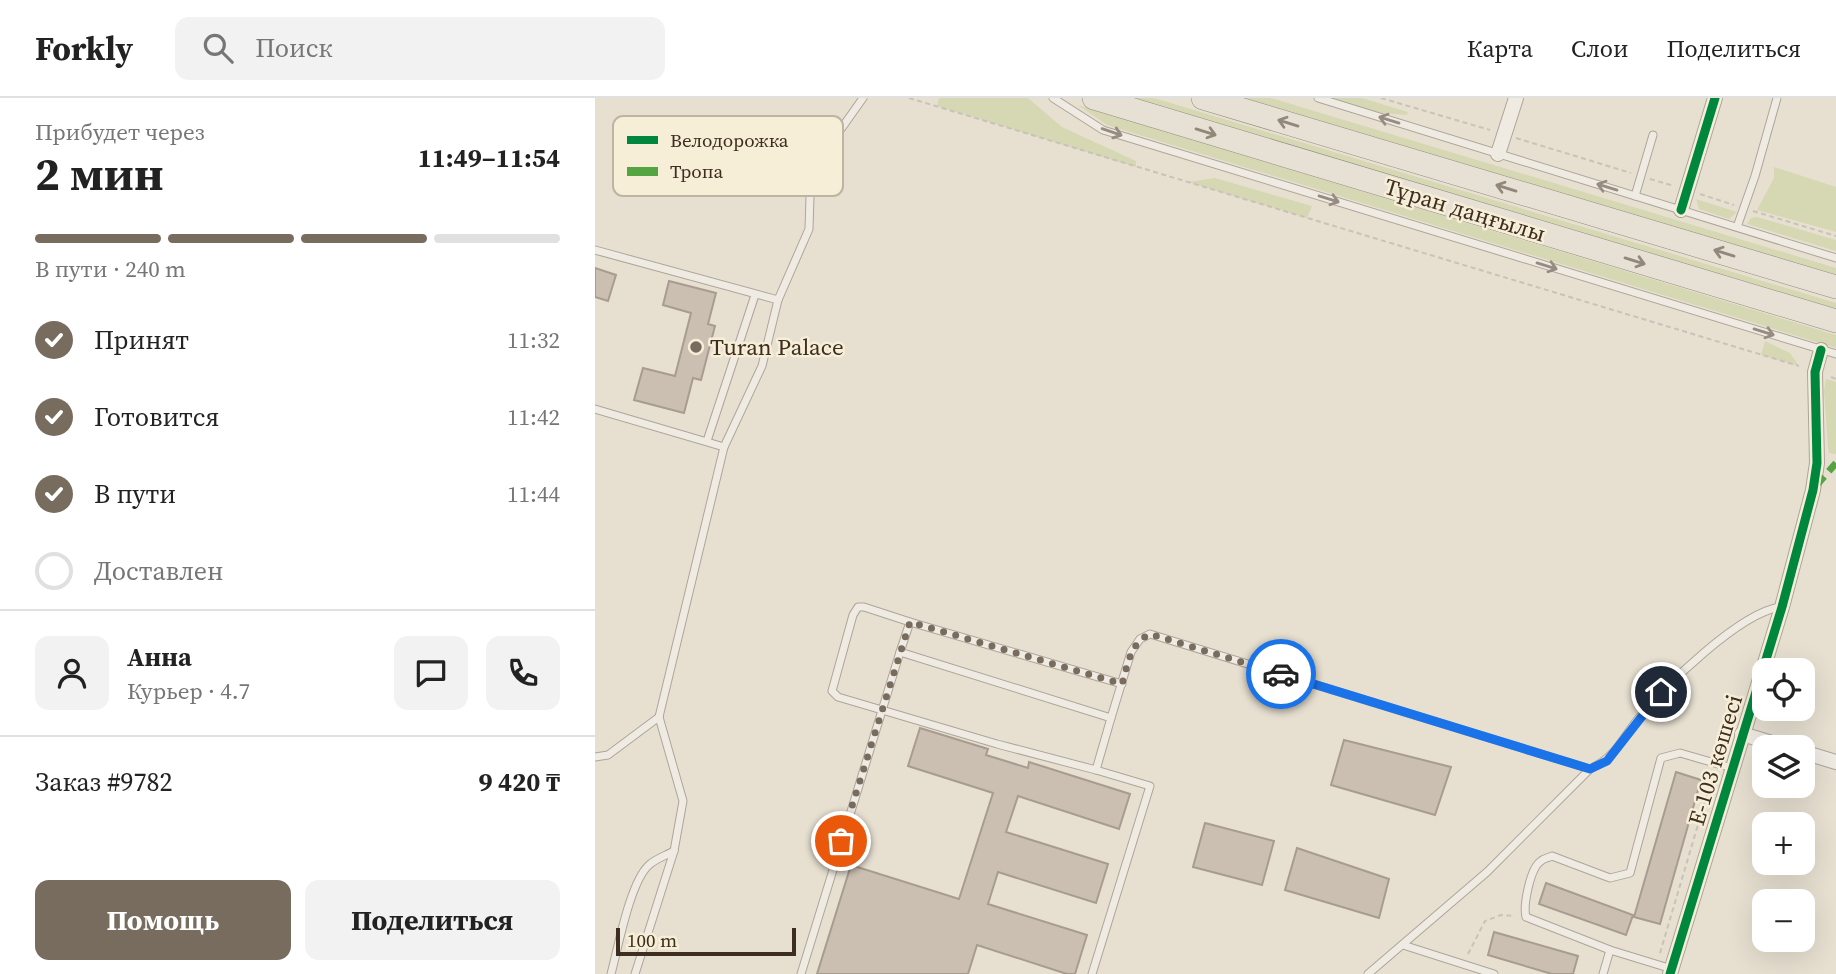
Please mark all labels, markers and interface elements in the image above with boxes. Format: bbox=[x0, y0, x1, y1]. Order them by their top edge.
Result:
search box bbox=[175, 17, 665, 80]
text: Forkly bbox=[35, 26, 133, 71]
icon: search bbox=[199, 29, 237, 67]
text: Поиск bbox=[255, 30, 333, 66]
text: Карта bbox=[1467, 32, 1533, 65]
text: Слои bbox=[1571, 32, 1628, 65]
text: Поделиться bbox=[1666, 32, 1801, 65]
one-way arrow bbox=[1379, 113, 1401, 125]
text: Прибудет через bbox=[35, 116, 205, 148]
legend bbox=[613, 116, 843, 196]
one-way arrow bbox=[1277, 116, 1299, 129]
one-way arrow bbox=[1195, 126, 1217, 139]
text: Велодорожка bbox=[670, 127, 789, 153]
one-way arrow bbox=[1100, 127, 1122, 139]
text: 11:49–11:54 bbox=[418, 140, 560, 176]
text: 2 мин bbox=[35, 142, 164, 205]
text: Тропа bbox=[670, 158, 724, 184]
street label: Тұран даңғылы bbox=[1381, 170, 1549, 250]
one-way arrow bbox=[1596, 180, 1618, 193]
one-way arrow bbox=[1495, 181, 1517, 194]
one-way arrow bbox=[1318, 194, 1340, 207]
one-way arrow bbox=[1713, 246, 1735, 259]
text: В пути · 240 m bbox=[35, 253, 186, 285]
one-way arrow bbox=[1624, 255, 1646, 268]
one-way arrow bbox=[1535, 260, 1557, 273]
icon: check bbox=[35, 321, 73, 359]
text: Принят bbox=[94, 322, 189, 358]
text: 11:32 bbox=[507, 324, 560, 356]
one-way arrow bbox=[1753, 327, 1775, 340]
place label: Turan Palace bbox=[710, 331, 844, 363]
marker: Turan Palace bbox=[688, 339, 704, 355]
icon: check bbox=[35, 398, 73, 436]
text: Готовится bbox=[94, 399, 219, 435]
text: 11:42 bbox=[507, 401, 560, 433]
icon: check bbox=[35, 475, 73, 513]
text: В пути bbox=[94, 476, 176, 512]
text: 11:44 bbox=[507, 478, 560, 510]
text: Доставлен bbox=[94, 553, 223, 589]
button: person bbox=[35, 636, 109, 710]
button: chat bbox=[394, 636, 468, 710]
button: phone bbox=[486, 636, 560, 710]
text: Анна bbox=[127, 639, 192, 675]
courier bbox=[1246, 639, 1316, 709]
icon: car bbox=[1262, 655, 1300, 693]
map controls bbox=[1752, 658, 1815, 952]
button: locate bbox=[1752, 658, 1815, 721]
pin bbox=[1631, 662, 1691, 722]
icon: home bbox=[1642, 673, 1680, 711]
text: Курьер · 4.7 bbox=[127, 675, 250, 707]
street label: Е-103 көшесі bbox=[1680, 691, 1750, 829]
button: layers bbox=[1752, 735, 1815, 798]
text: Заказ #9782 bbox=[35, 764, 173, 800]
text: 9 420 ₸ bbox=[478, 764, 560, 800]
pin bbox=[811, 811, 871, 871]
button: + bbox=[1752, 812, 1815, 875]
icon: bag bbox=[822, 822, 860, 860]
button: Помощь bbox=[35, 880, 291, 960]
button: Поделиться bbox=[305, 880, 560, 960]
button: − bbox=[1752, 889, 1815, 952]
scale bar bbox=[616, 925, 796, 957]
text: 100 m bbox=[627, 927, 677, 953]

